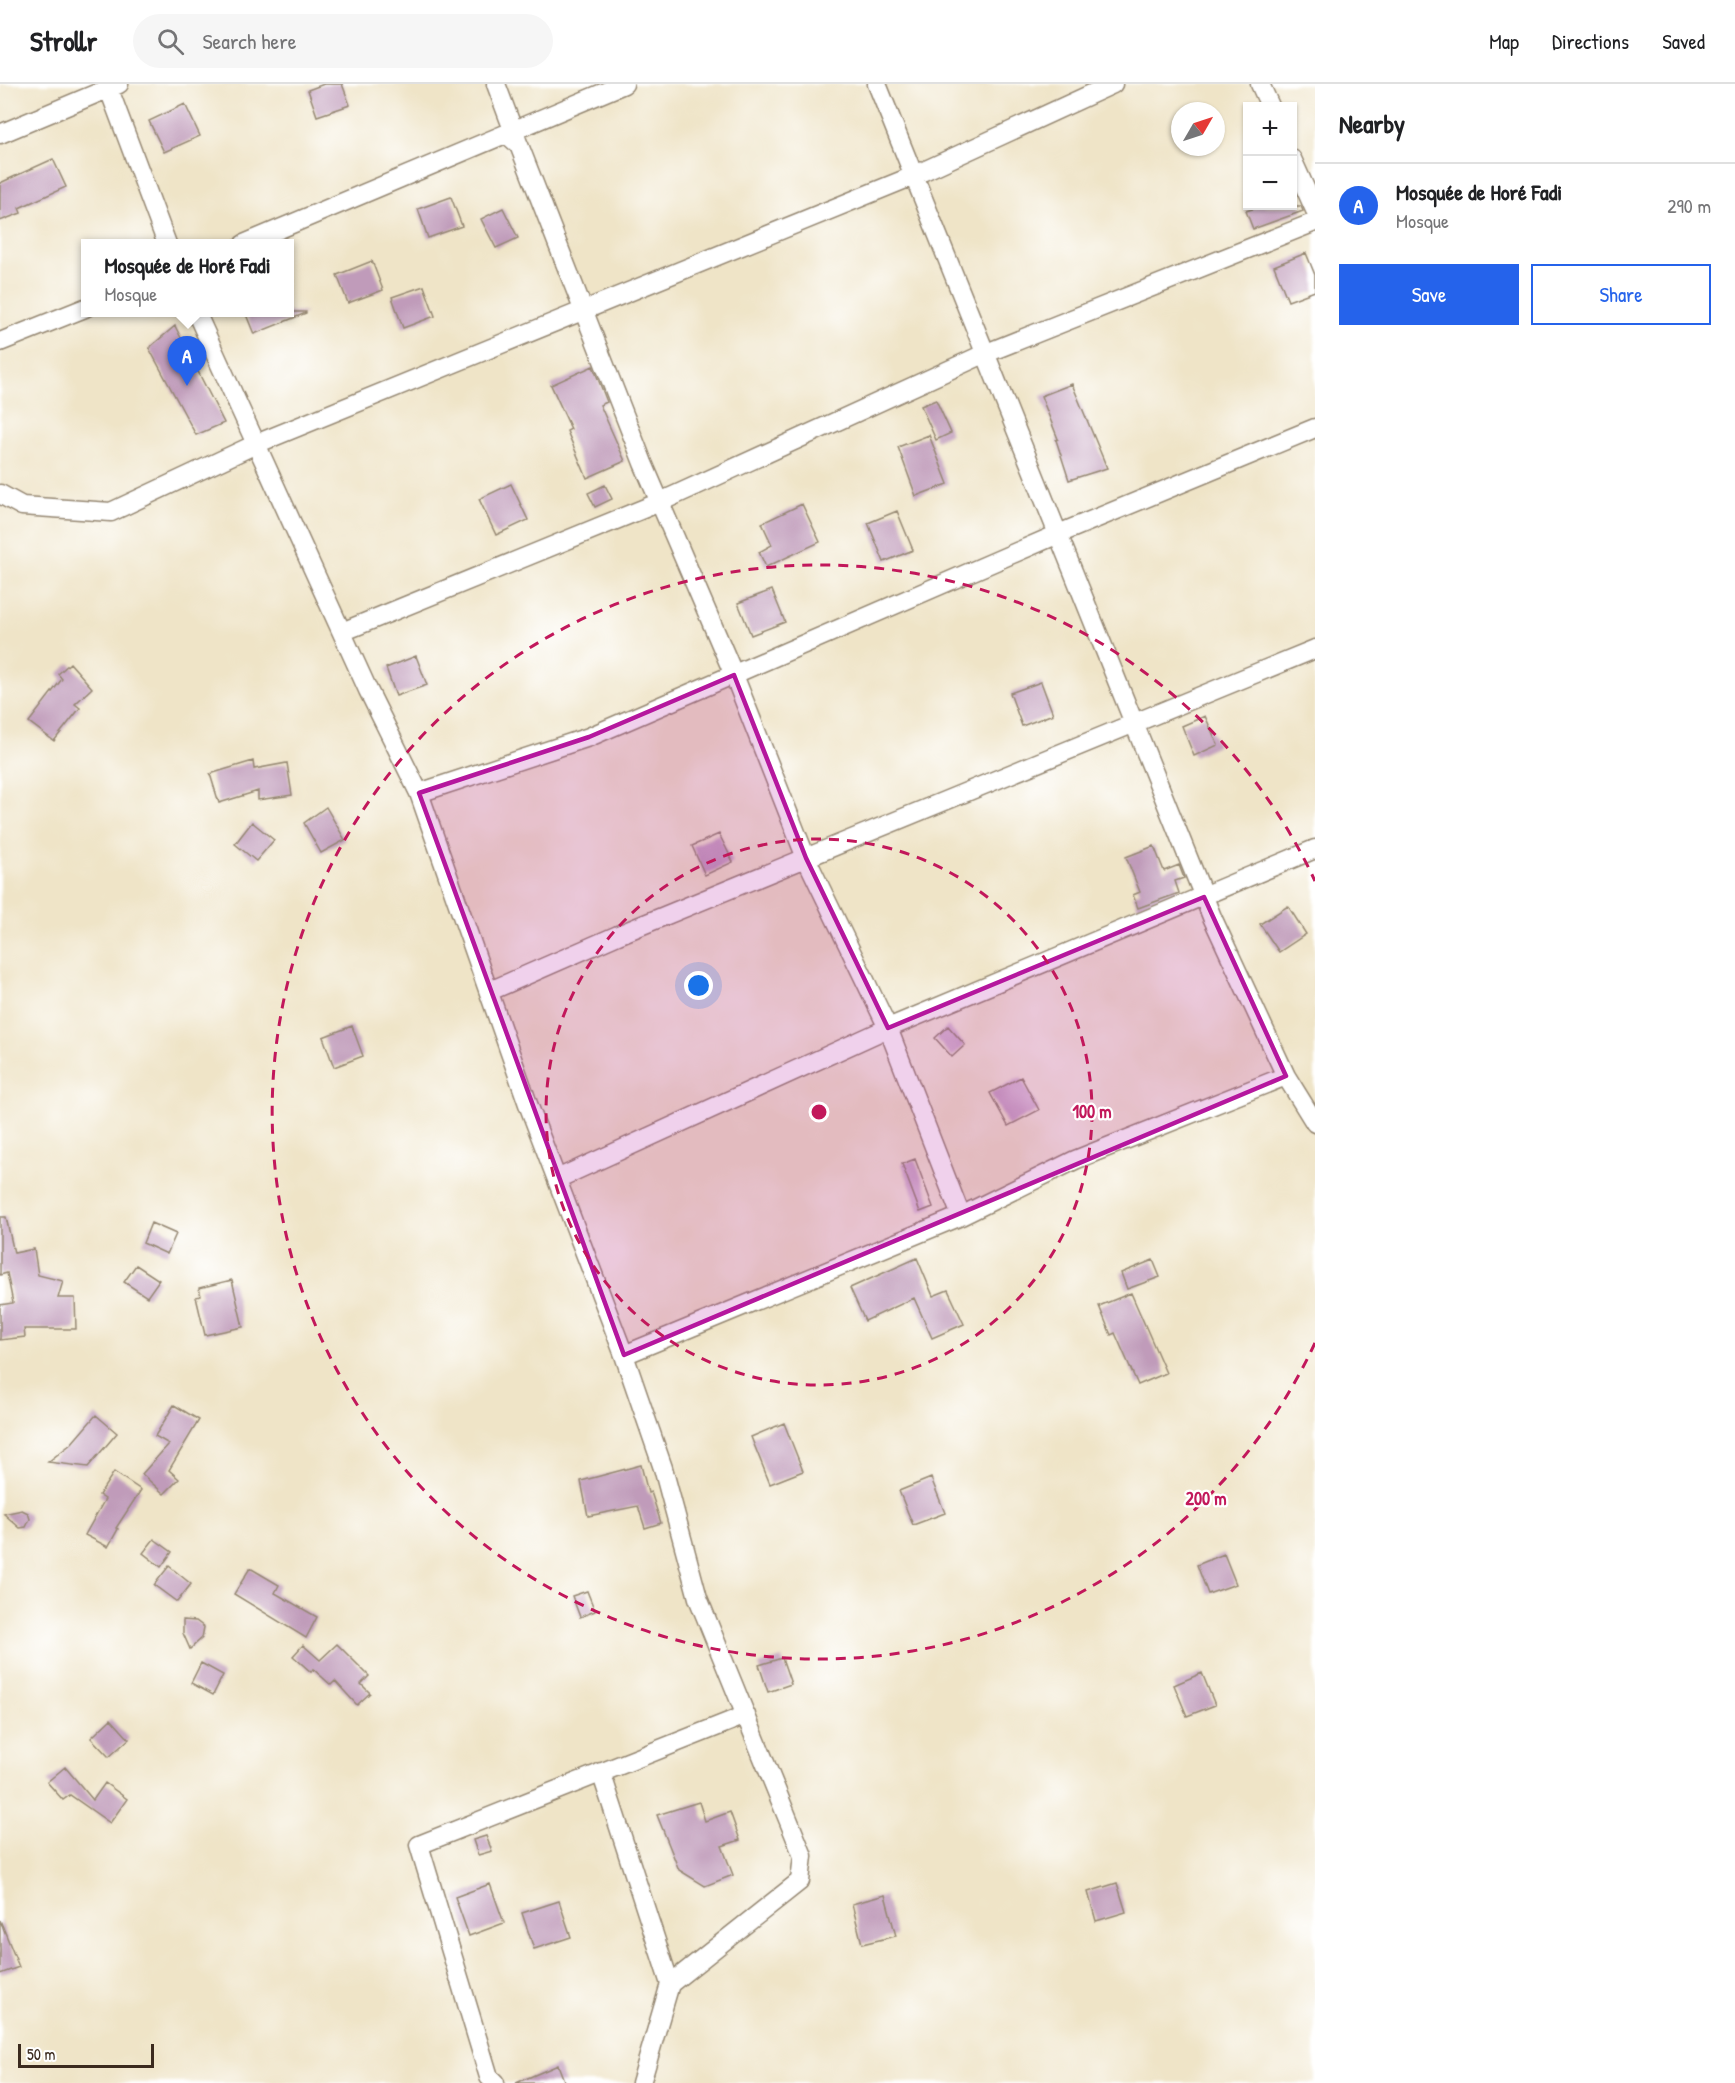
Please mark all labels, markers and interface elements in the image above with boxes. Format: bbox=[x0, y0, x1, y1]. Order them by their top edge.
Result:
search box bbox=[133, 14, 553, 68]
text: Strollr bbox=[30, 22, 97, 60]
icon: search bbox=[154, 25, 187, 58]
text: Search here bbox=[202, 26, 296, 56]
text: Map bbox=[1489, 27, 1519, 56]
text: Directions bbox=[1552, 27, 1629, 56]
text: Saved bbox=[1662, 27, 1705, 56]
north arrow bbox=[1171, 102, 1225, 156]
map controls bbox=[1243, 102, 1297, 210]
button: + bbox=[1243, 102, 1297, 156]
text: Nearby bbox=[1339, 106, 1405, 141]
button: − bbox=[1243, 156, 1297, 210]
text: Mosquée de Horé Fadi bbox=[1396, 177, 1562, 207]
text: A bbox=[1354, 192, 1363, 219]
text: 290 m bbox=[1667, 192, 1711, 219]
text: Mosque bbox=[1396, 207, 1449, 234]
popup bbox=[81, 239, 294, 317]
text: Mosquée de Horé Fadi bbox=[104, 250, 271, 280]
button: Save bbox=[1339, 264, 1519, 325]
button: Share bbox=[1531, 264, 1711, 325]
text: Mosque bbox=[104, 280, 157, 307]
pin: A bbox=[168, 336, 207, 386]
your location bbox=[684, 971, 713, 1000]
text: 100 m bbox=[1072, 1099, 1112, 1124]
centre of rings bbox=[809, 1102, 829, 1122]
text: 200 m bbox=[1186, 1486, 1226, 1511]
scale bar bbox=[18, 2041, 154, 2068]
text: 50 m bbox=[27, 2043, 56, 2065]

